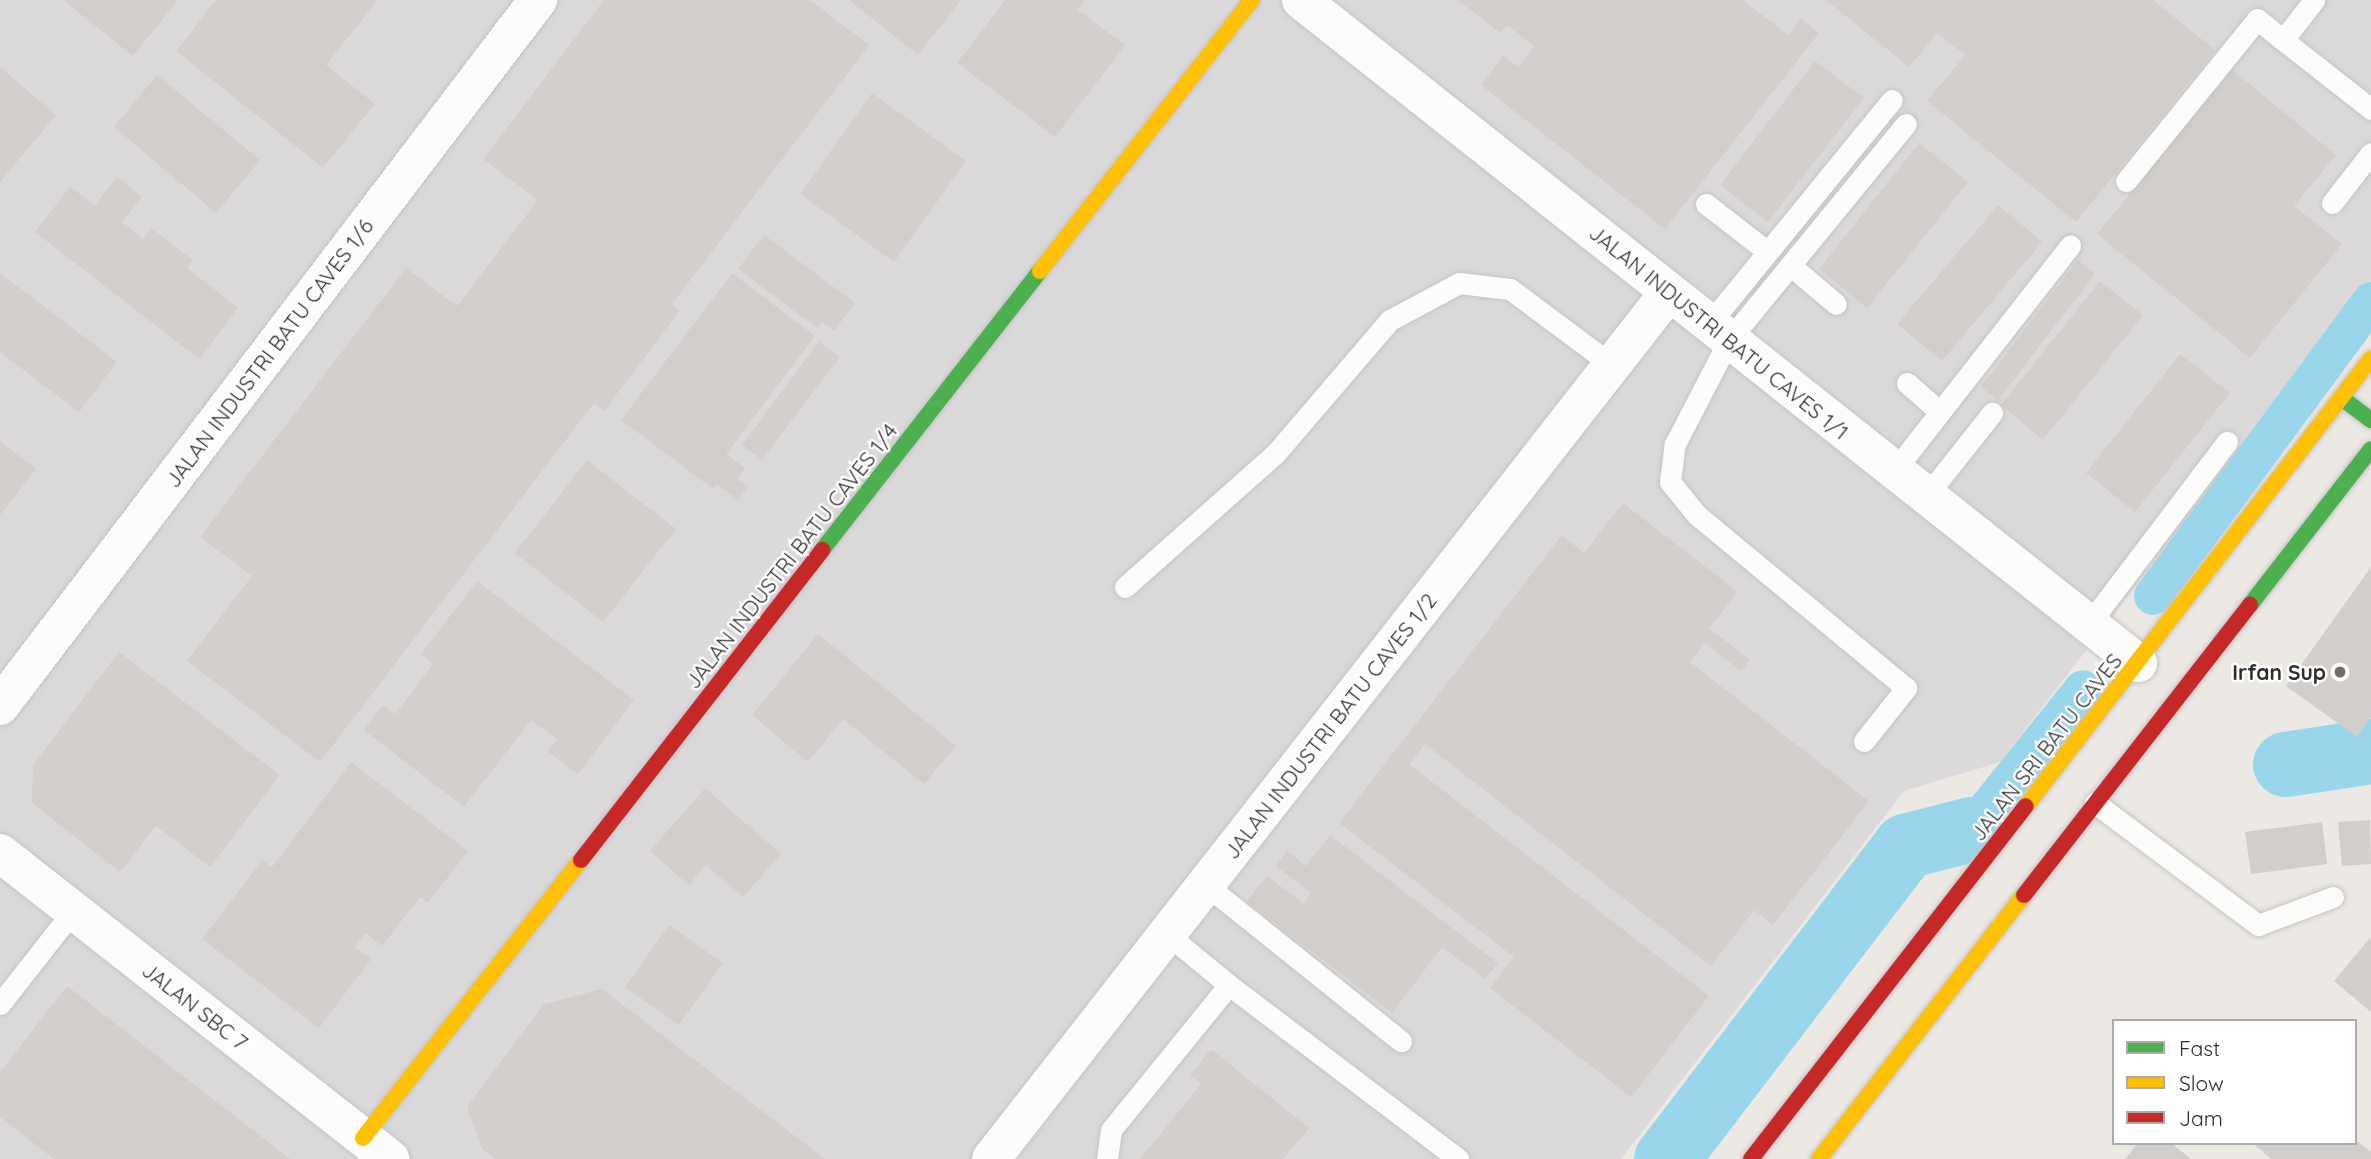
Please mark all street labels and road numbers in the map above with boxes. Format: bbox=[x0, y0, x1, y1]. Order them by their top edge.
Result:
street label: JALAN INDUSTRI BATU CAVES 1/6 bbox=[160, 214, 378, 492]
street label: JALAN INDUSTRI BATU CAVES 1/1 bbox=[1584, 220, 1854, 444]
street label: JALAN INDUSTRI BATU CAVES 1/4 bbox=[680, 419, 902, 693]
street label: JALAN INDUSTRI BATU CAVES 1/2 bbox=[1219, 588, 1441, 864]
street label: JALAN SRI BATU CAVES bbox=[1965, 648, 2127, 846]
street label: JALAN SBC 7 bbox=[137, 957, 253, 1055]

